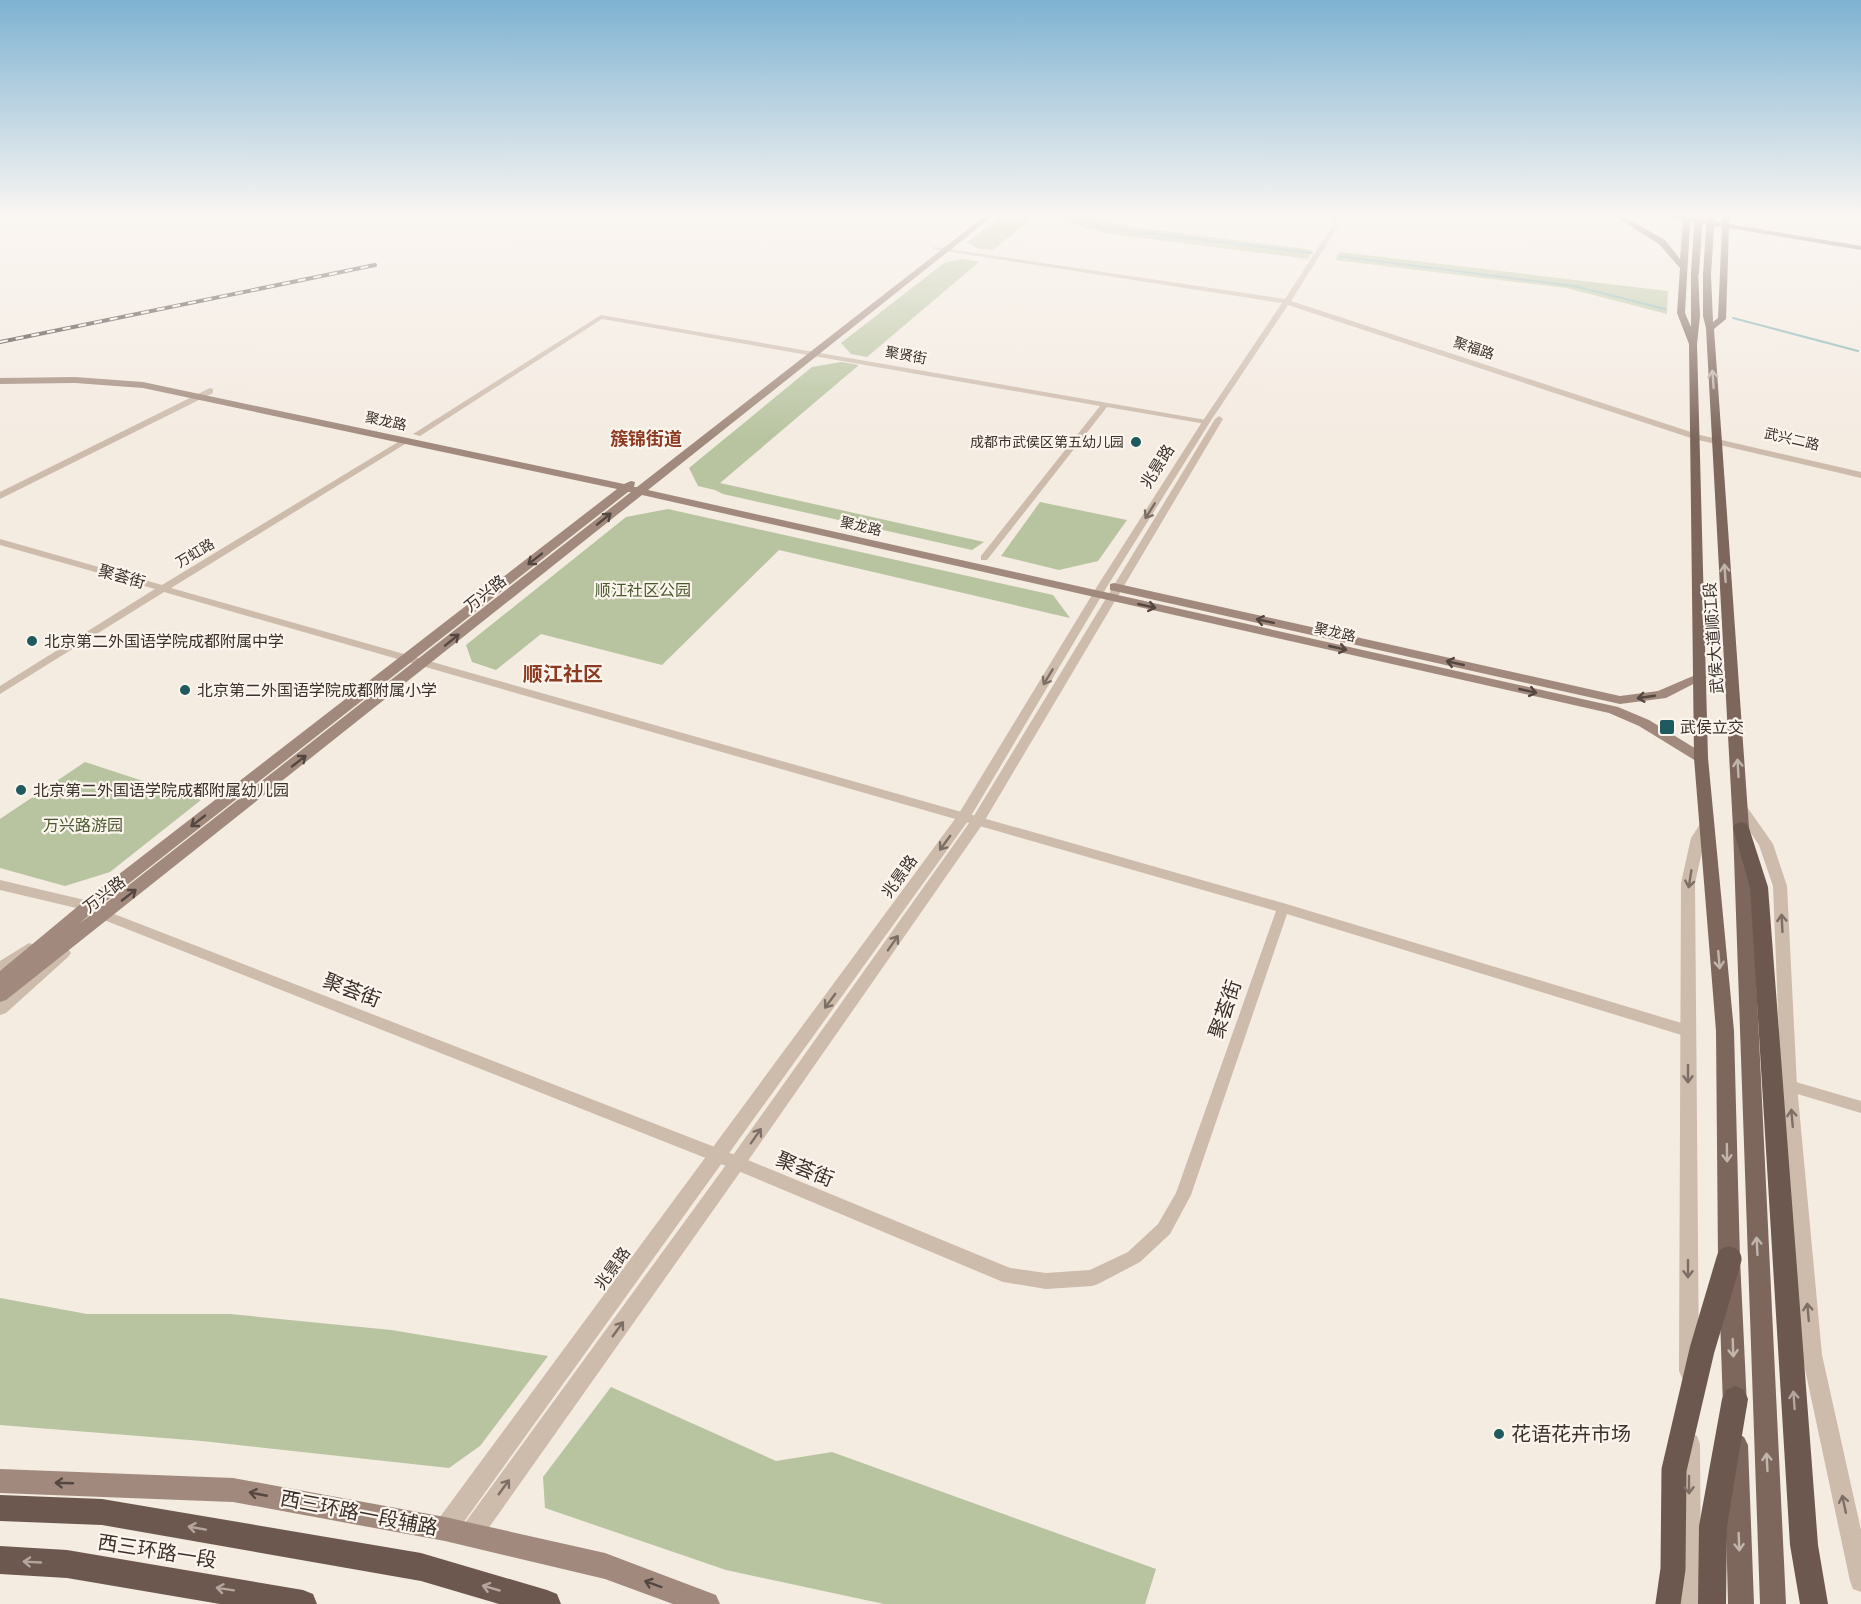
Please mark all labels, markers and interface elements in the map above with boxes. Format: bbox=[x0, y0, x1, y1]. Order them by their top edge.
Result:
street label: 聚福路 bbox=[1451, 332, 1497, 363]
street label: 聚贤街 bbox=[884, 342, 928, 368]
one-way arrow bbox=[1707, 369, 1718, 389]
street label: 聚龙路 bbox=[364, 407, 409, 434]
street label: 武兴二路 bbox=[1763, 423, 1822, 454]
district label: 簇锦街道 bbox=[610, 426, 682, 450]
place label: 成都市武侯区第五幼儿园 bbox=[970, 432, 1124, 451]
marker: 成都市武侯区第五幼儿园 bbox=[1129, 435, 1143, 449]
street label: 兆景路 bbox=[1135, 440, 1179, 492]
one-way arrow bbox=[1143, 502, 1155, 519]
one-way arrow bbox=[596, 512, 612, 525]
street label: 聚龙路 bbox=[839, 512, 884, 539]
street label: 万虹路 bbox=[172, 534, 218, 572]
one-way arrow bbox=[527, 552, 543, 565]
street label: 聚荟街 bbox=[96, 559, 148, 593]
one-way arrow bbox=[1719, 564, 1730, 584]
street label: 万兴路 bbox=[459, 569, 511, 617]
park label: 顺江社区公园 bbox=[595, 579, 691, 601]
street label: 武侯大道顺江段 bbox=[1698, 581, 1728, 695]
one-way arrow bbox=[1138, 600, 1157, 612]
one-way arrow bbox=[1256, 614, 1275, 626]
street label: 聚龙路 bbox=[1313, 618, 1358, 645]
place label: 北京第二外国语学院成都附属中学 bbox=[44, 630, 284, 652]
marker: 北京第二外国语学院成都附属中学 bbox=[25, 634, 39, 648]
one-way arrow bbox=[444, 634, 460, 647]
one-way arrow bbox=[1328, 643, 1347, 655]
one-way arrow bbox=[1446, 657, 1466, 668]
district label: 顺江社区 bbox=[523, 660, 603, 687]
one-way arrow bbox=[1041, 668, 1053, 685]
place label: 北京第二外国语学院成都附属小学 bbox=[197, 679, 437, 701]
marker: 北京第二外国语学院成都附属小学 bbox=[178, 683, 192, 697]
one-way arrow bbox=[1518, 686, 1537, 697]
one-way arrow bbox=[1636, 691, 1656, 702]
place label: 武侯立交 bbox=[1680, 716, 1744, 738]
marker: 武侯立交 bbox=[1658, 718, 1676, 736]
one-way arrow bbox=[291, 755, 307, 768]
one-way arrow bbox=[1732, 758, 1743, 778]
place label: 北京第二外国语学院成都附属幼儿园 bbox=[33, 779, 289, 801]
marker: 北京第二外国语学院成都附属幼儿园 bbox=[14, 783, 28, 797]
park label: 万兴路游园 bbox=[43, 814, 123, 836]
one-way arrow bbox=[191, 814, 207, 827]
one-way arrow bbox=[939, 835, 951, 851]
street label: 兆景路 bbox=[876, 850, 922, 902]
one-way arrow bbox=[1684, 869, 1695, 889]
street label: 万兴路 bbox=[78, 871, 130, 917]
one-way arrow bbox=[121, 889, 137, 902]
one-way arrow bbox=[1776, 914, 1787, 934]
one-way arrow bbox=[886, 935, 899, 951]
one-way arrow bbox=[1714, 949, 1725, 969]
street label: 聚荟街 bbox=[319, 966, 385, 1013]
street label: 聚荟街 bbox=[1202, 976, 1247, 1042]
one-way arrow bbox=[824, 992, 836, 1008]
one-way arrow bbox=[1682, 1064, 1694, 1084]
one-way arrow bbox=[1786, 1108, 1797, 1128]
one-way arrow bbox=[750, 1129, 762, 1145]
one-way arrow bbox=[1721, 1142, 1733, 1162]
street label: 聚荟街 bbox=[772, 1145, 838, 1192]
one-way arrow bbox=[1752, 1236, 1763, 1256]
street label: 兆景路 bbox=[589, 1242, 635, 1294]
one-way arrow bbox=[1683, 1259, 1694, 1279]
one-way arrow bbox=[1803, 1303, 1814, 1323]
one-way arrow bbox=[612, 1321, 624, 1337]
one-way arrow bbox=[1727, 1337, 1738, 1357]
one-way arrow bbox=[1788, 1390, 1799, 1410]
place label: 花语花卉市场 bbox=[1511, 1420, 1631, 1447]
marker: 花语花卉市场 bbox=[1492, 1427, 1506, 1441]
one-way arrow bbox=[1761, 1452, 1773, 1472]
one-way arrow bbox=[1683, 1475, 1695, 1495]
one-way arrow bbox=[54, 1477, 74, 1489]
one-way arrow bbox=[498, 1480, 510, 1496]
street label: 西三环路一段辅路 bbox=[278, 1484, 440, 1541]
one-way arrow bbox=[249, 1488, 269, 1499]
one-way arrow bbox=[1838, 1494, 1849, 1514]
one-way arrow bbox=[188, 1522, 207, 1533]
street label: 西三环路一段 bbox=[96, 1528, 218, 1573]
one-way arrow bbox=[1733, 1532, 1745, 1552]
one-way arrow bbox=[23, 1556, 43, 1567]
one-way arrow bbox=[644, 1577, 663, 1588]
one-way arrow bbox=[482, 1581, 501, 1593]
one-way arrow bbox=[216, 1584, 236, 1595]

